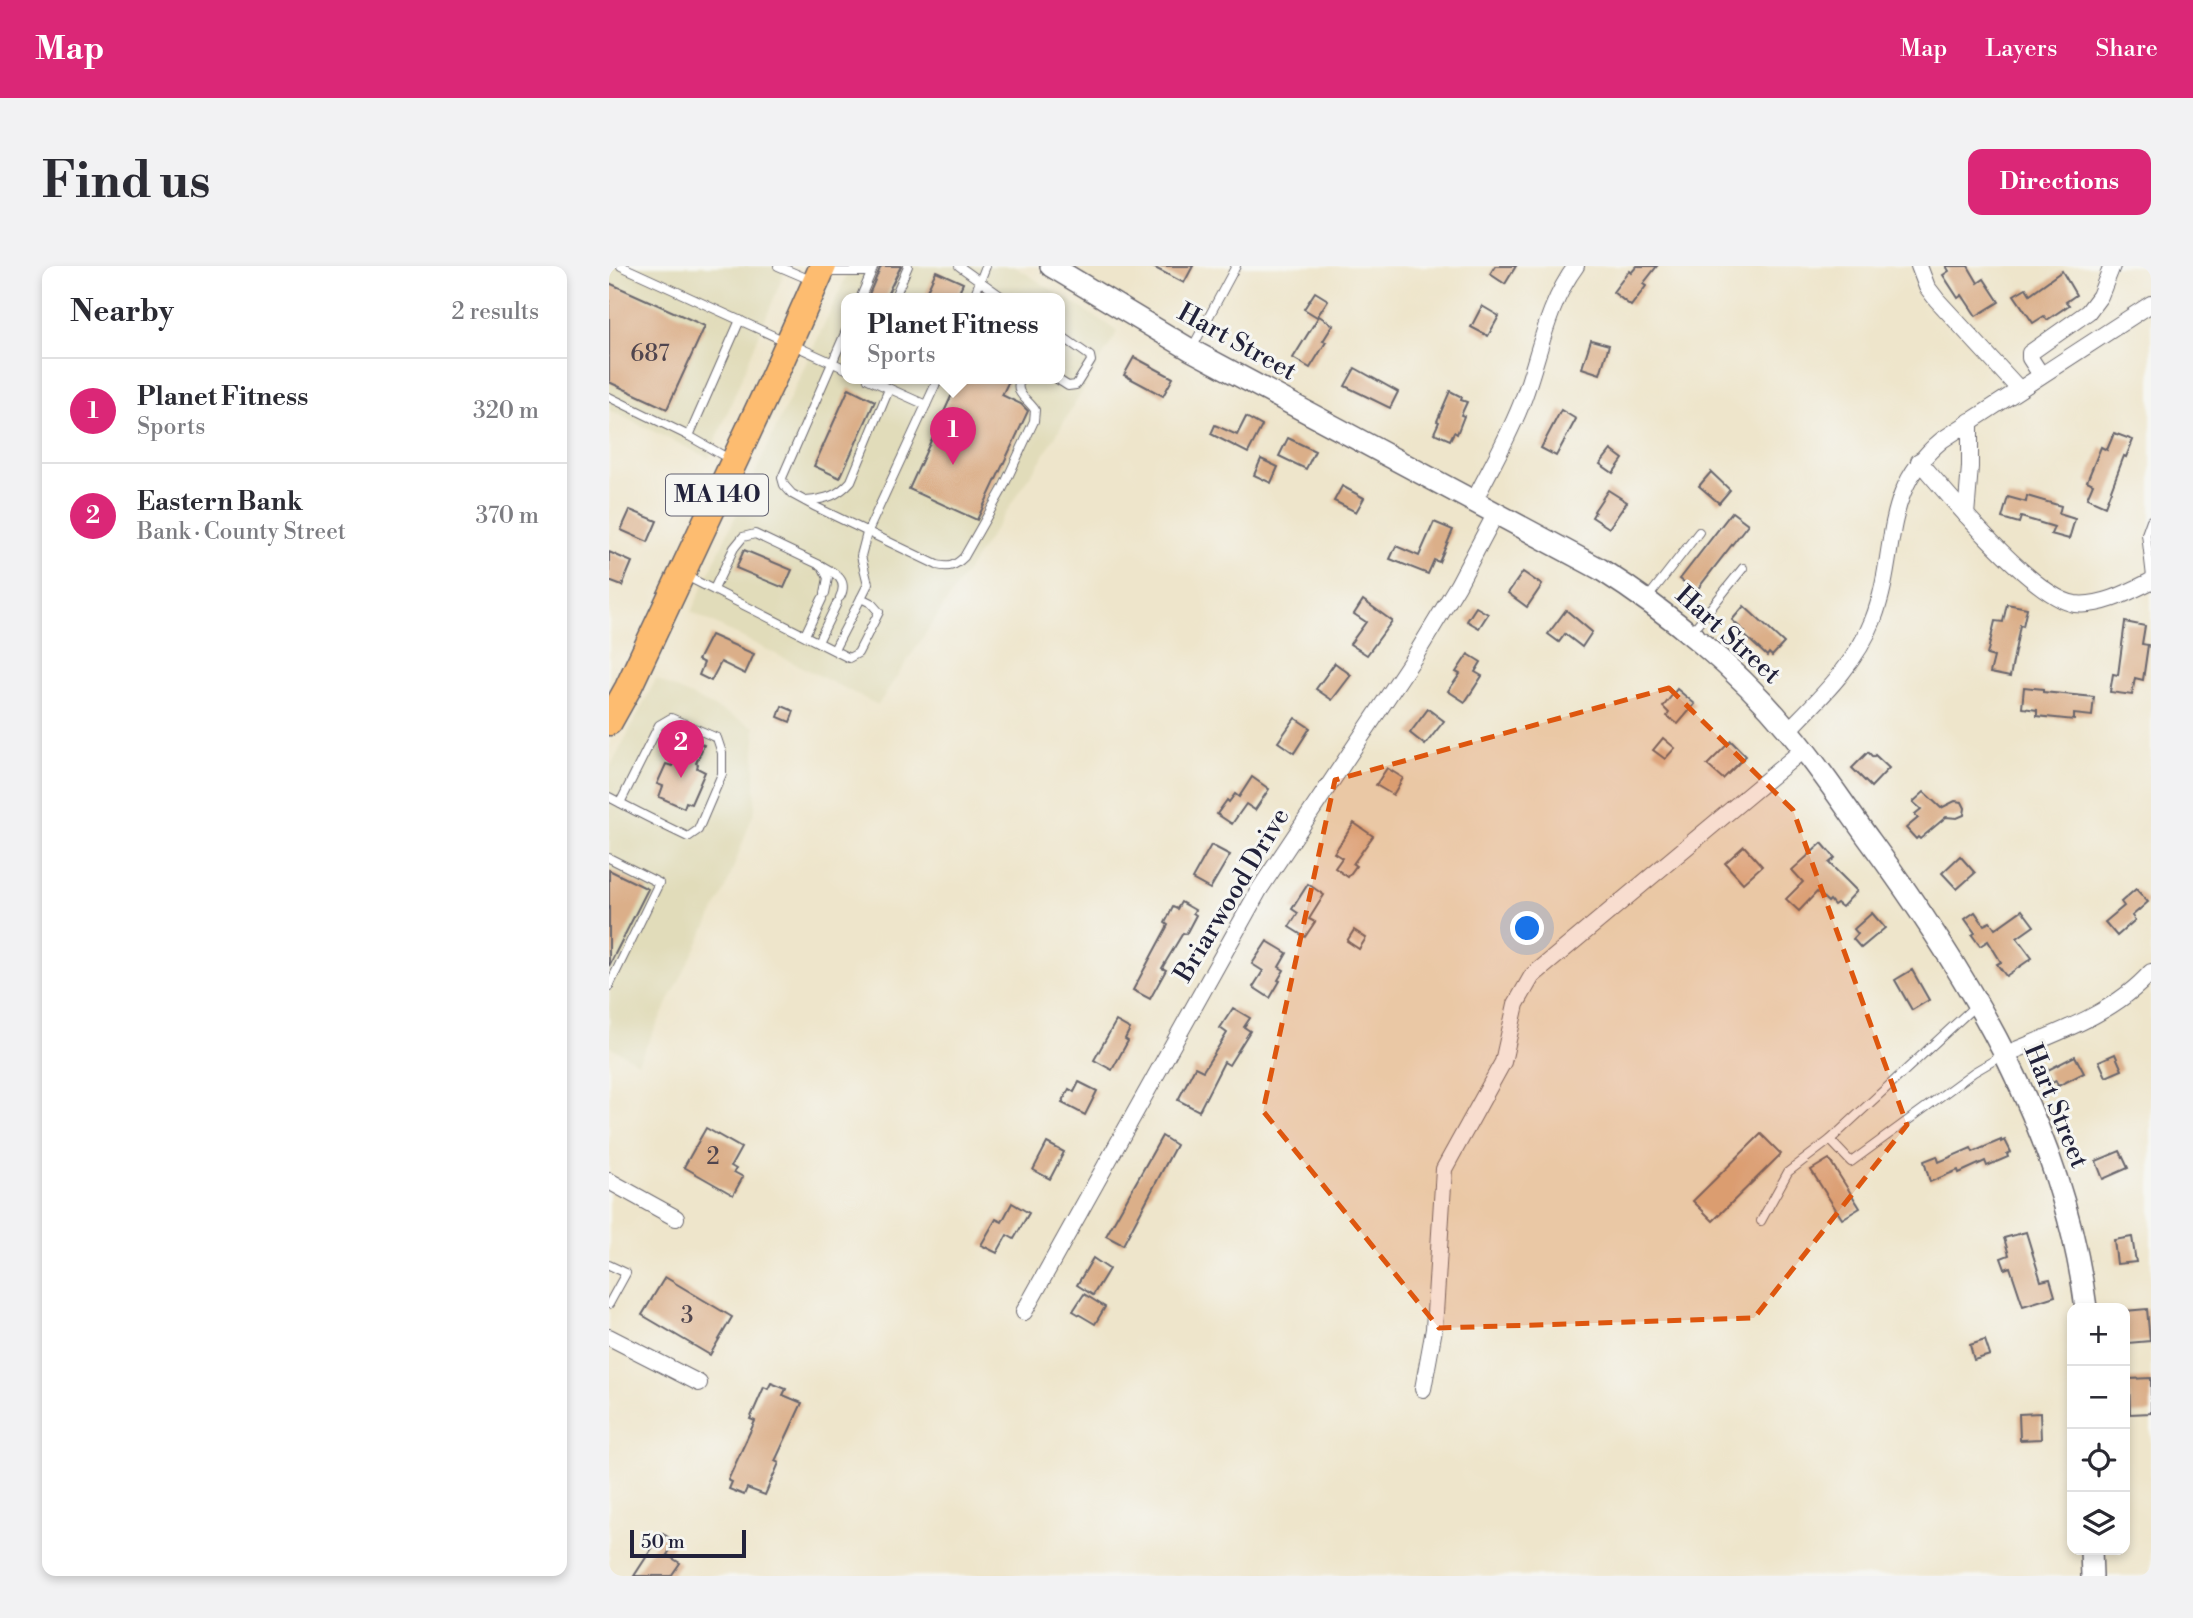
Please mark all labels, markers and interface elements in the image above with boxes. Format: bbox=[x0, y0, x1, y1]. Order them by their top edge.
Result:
text: Map bbox=[35, 29, 104, 70]
text: Map bbox=[1900, 34, 1947, 64]
text: Layers bbox=[1985, 34, 2057, 64]
text: Share bbox=[2095, 34, 2158, 64]
button: Directions bbox=[1968, 149, 2151, 215]
text: Find us bbox=[42, 152, 211, 213]
text: Nearby bbox=[70, 293, 174, 331]
popup bbox=[841, 293, 1065, 384]
street label: Hart Street bbox=[1172, 296, 1302, 388]
text: 2 results bbox=[452, 298, 539, 326]
text: Planet Fitness bbox=[867, 309, 1039, 341]
house number: 687 bbox=[630, 340, 670, 368]
text: Sports bbox=[867, 341, 936, 369]
text: Planet Fitness bbox=[137, 381, 308, 413]
text: 1 bbox=[87, 397, 99, 425]
text: 320 m bbox=[473, 397, 539, 425]
pin: 1 bbox=[930, 407, 976, 465]
text: Sports bbox=[137, 413, 205, 441]
road number: MA 140 bbox=[666, 475, 768, 516]
text: Eastern Bank bbox=[137, 486, 303, 518]
text: 2 bbox=[86, 502, 100, 530]
text: 370 m bbox=[476, 502, 539, 530]
text: Bank · County Street bbox=[137, 518, 346, 546]
street label: Hart Street bbox=[1669, 579, 1787, 691]
pin: 2 bbox=[658, 720, 704, 778]
street label: Briarwood Drive bbox=[1167, 802, 1297, 989]
your location bbox=[1510, 911, 1544, 945]
street label: Hart Street bbox=[2017, 1039, 2095, 1173]
house number: 2 bbox=[706, 1143, 720, 1171]
house number: 3 bbox=[681, 1302, 693, 1330]
map controls bbox=[2067, 1303, 2130, 1555]
button: + bbox=[2067, 1303, 2130, 1366]
button: − bbox=[2067, 1366, 2130, 1429]
button: locate bbox=[2067, 1429, 2130, 1492]
button: layers bbox=[2067, 1492, 2130, 1555]
scale bar bbox=[630, 1527, 745, 1559]
text: 50 m bbox=[641, 1530, 685, 1554]

